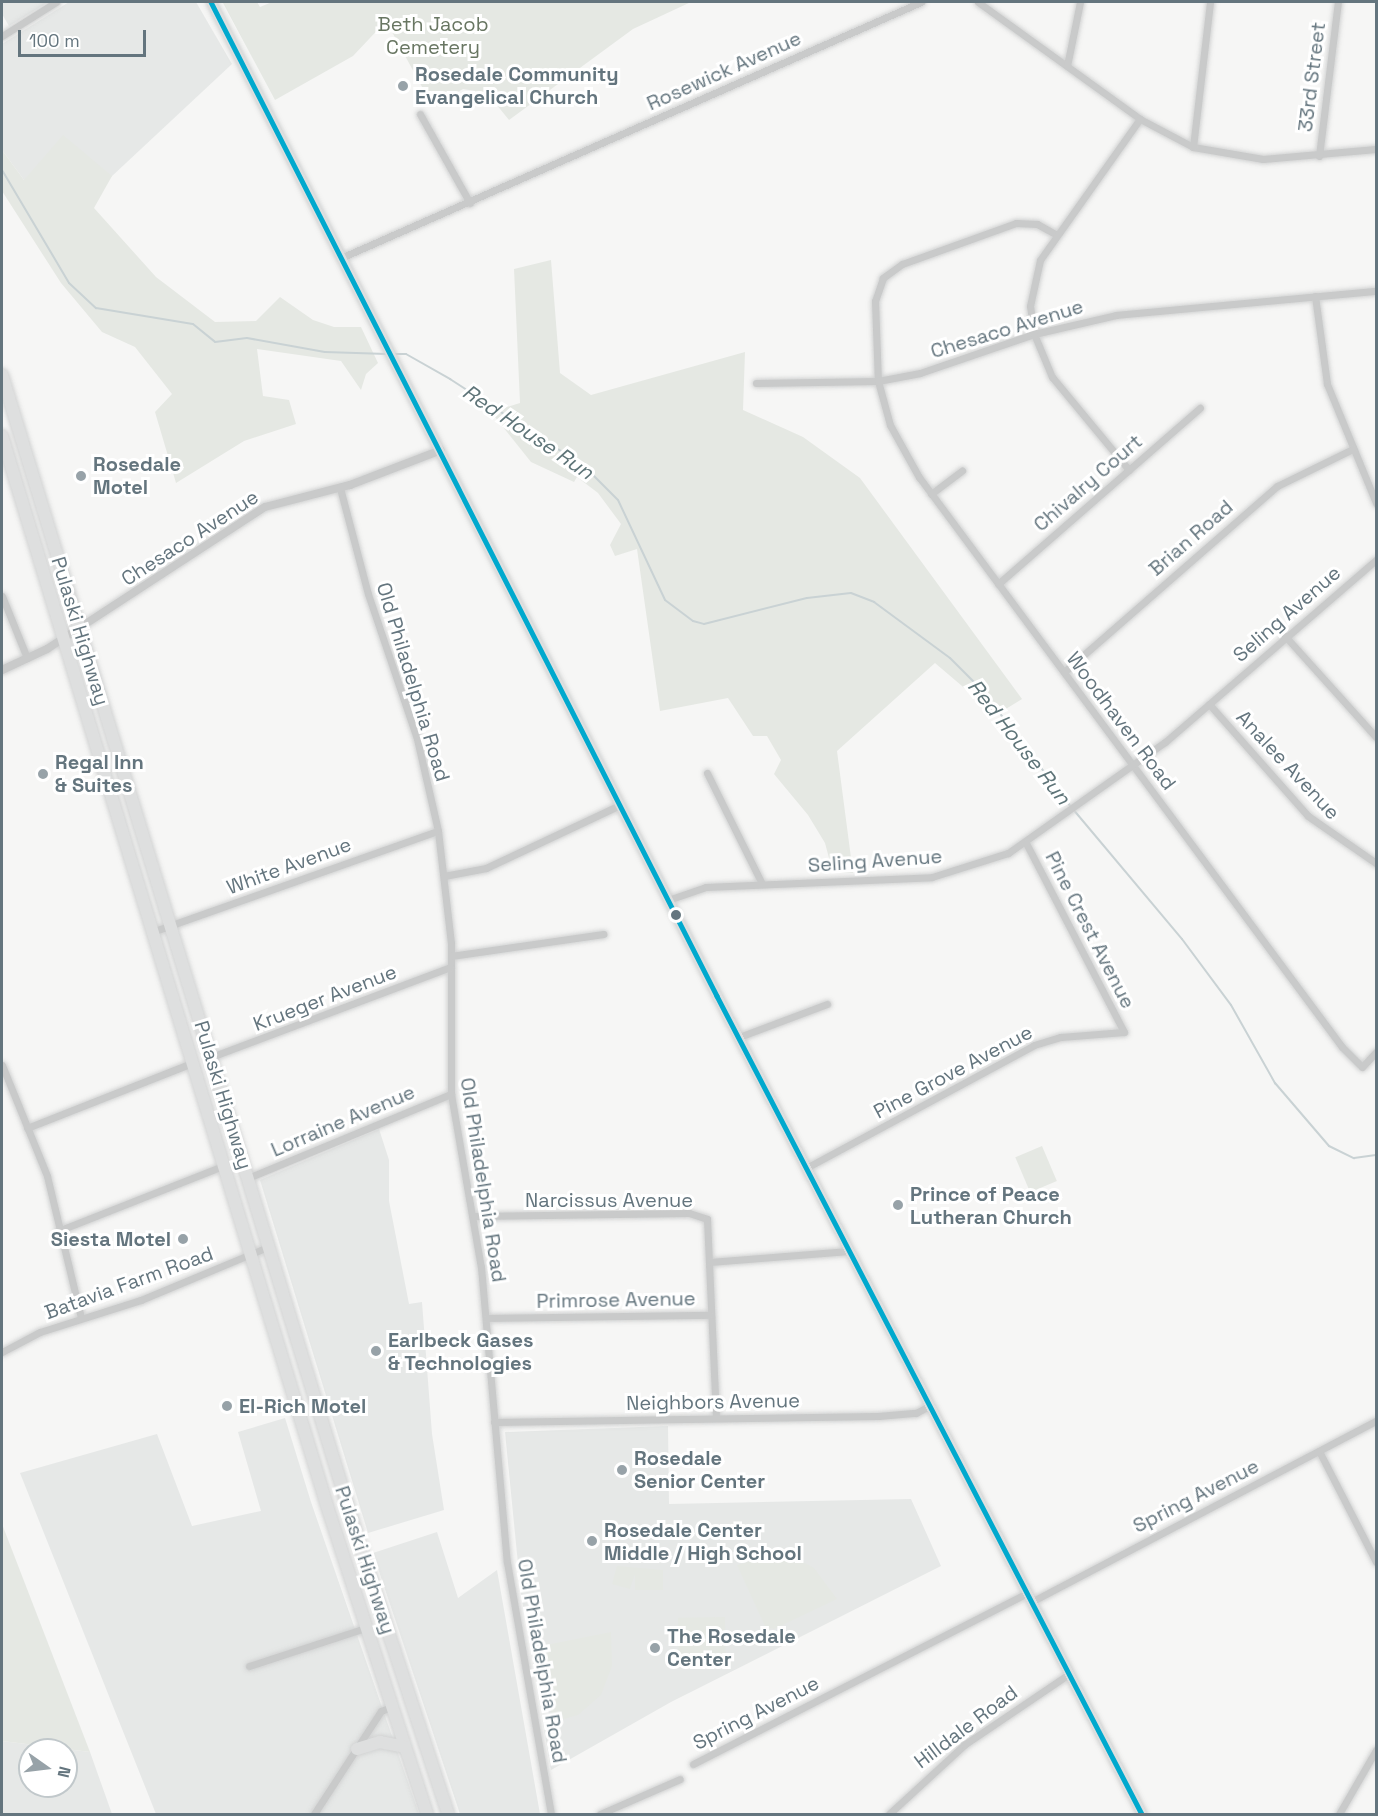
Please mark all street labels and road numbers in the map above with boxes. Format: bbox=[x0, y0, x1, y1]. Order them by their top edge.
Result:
street label: 33rd Street bbox=[1293, 21, 1331, 133]
street label: Rosewick Avenue bbox=[643, 26, 805, 116]
street label: Chesaco Avenue bbox=[928, 294, 1086, 364]
street label: Chivalry Court bbox=[1029, 429, 1147, 537]
street label: Chesaco Avenue bbox=[117, 485, 263, 591]
street label: Brian Road bbox=[1144, 495, 1238, 581]
street label: Pulaski Highway bbox=[46, 554, 114, 708]
street label: Seling Avenue bbox=[1228, 561, 1346, 667]
street label: Old Philadelphia Road bbox=[371, 580, 455, 784]
street label: Woodhaven Road bbox=[1061, 647, 1181, 795]
street label: Analee Avenue bbox=[1231, 705, 1345, 825]
street label: White Avenue bbox=[223, 832, 355, 900]
street label: Seling Avenue bbox=[807, 844, 943, 878]
street label: Pine Crest Avenue bbox=[1040, 847, 1140, 1013]
street label: Krueger Avenue bbox=[250, 960, 400, 1036]
street label: Pulaski Highway bbox=[189, 1018, 257, 1172]
street label: Pine Grove Avenue bbox=[869, 1020, 1037, 1124]
street label: Old Philadelphia Road bbox=[455, 1076, 511, 1284]
street label: Lorraine Avenue bbox=[267, 1080, 419, 1162]
street label: Narcissus Avenue bbox=[525, 1188, 693, 1212]
street label: Batavia Farm Road bbox=[41, 1241, 217, 1325]
street label: Primrose Avenue bbox=[536, 1287, 696, 1313]
street label: Neighbors Avenue bbox=[626, 1388, 800, 1416]
street label: Spring Avenue bbox=[1129, 1454, 1263, 1538]
street label: Pulaski Highway bbox=[330, 1483, 400, 1637]
street label: Old Philadelphia Road bbox=[512, 1557, 572, 1765]
street label: Spring Avenue bbox=[689, 1671, 823, 1755]
street label: Hilldale Road bbox=[910, 1680, 1022, 1774]

